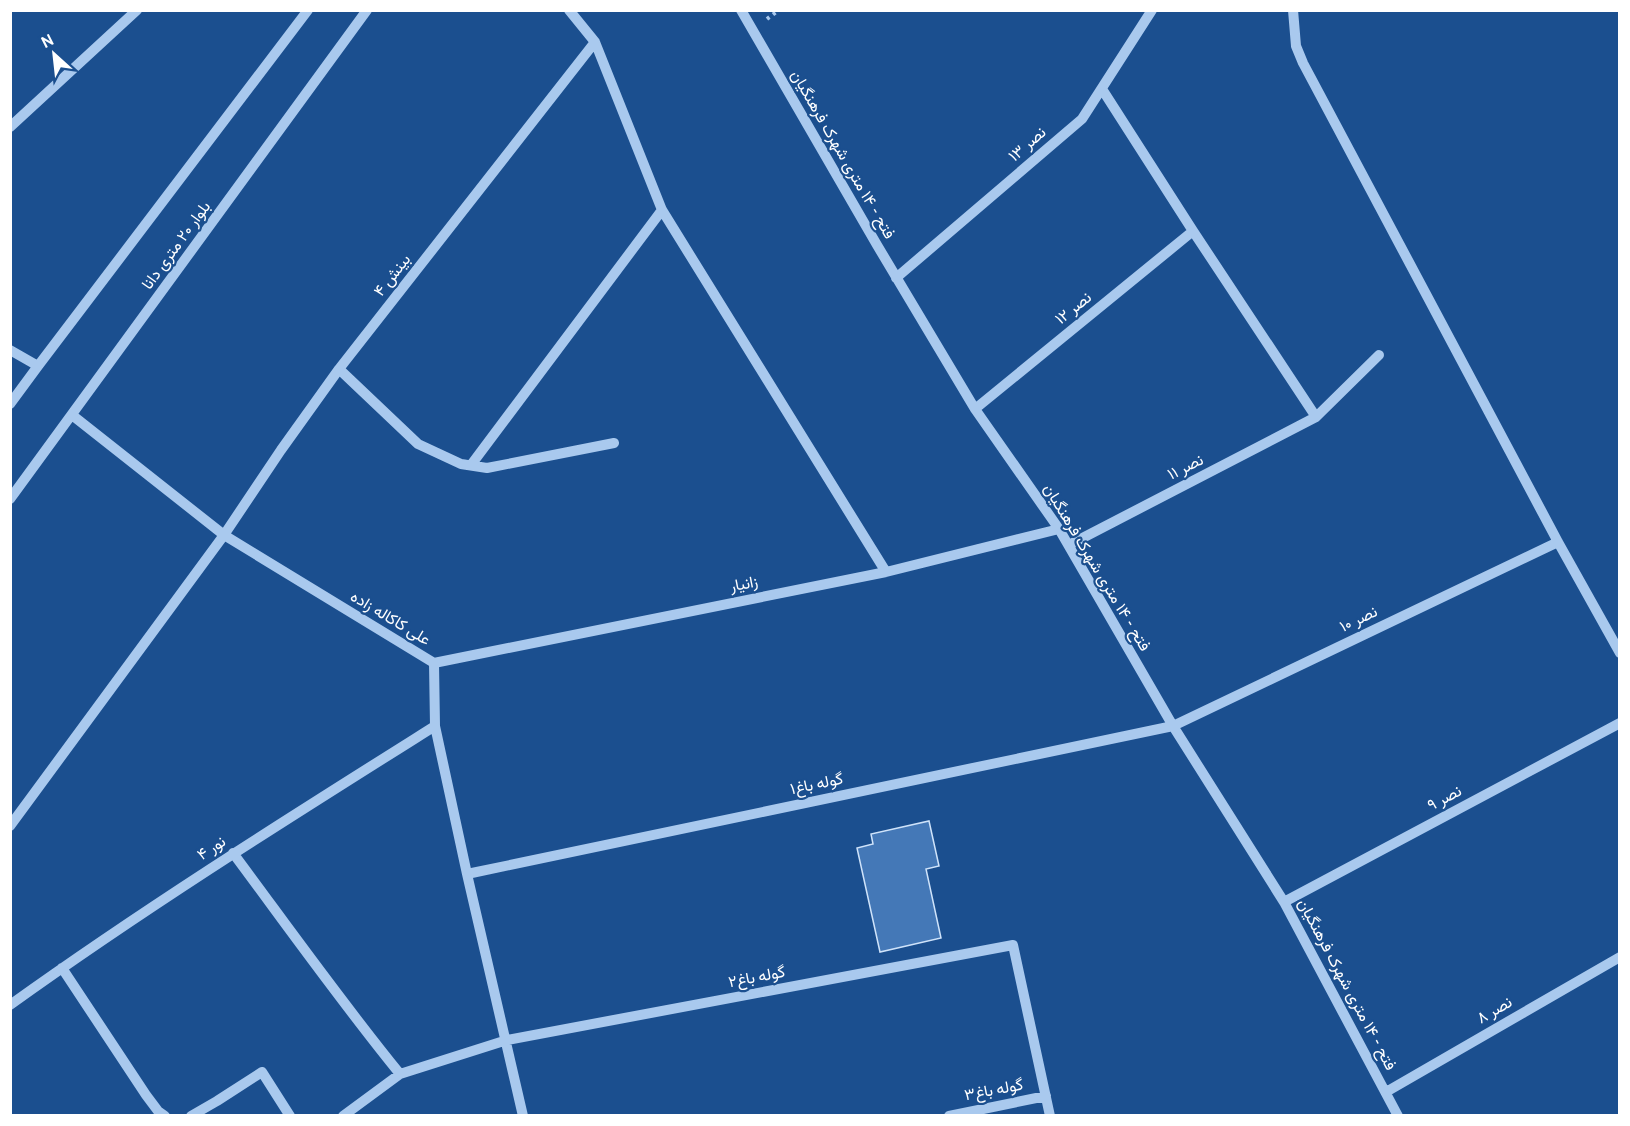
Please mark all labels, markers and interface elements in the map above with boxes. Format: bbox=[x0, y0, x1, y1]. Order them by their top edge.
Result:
north arrow bbox=[24, 24, 84, 84]
text: N bbox=[38, 31, 58, 54]
street label: فتح - ۱۴ متری شهرک فرهنگیان bbox=[785, 67, 899, 243]
street label: نصر ۱۳ bbox=[1005, 123, 1051, 167]
street label: بلوار ۲۰ متری دانا bbox=[138, 198, 216, 294]
street label: بینش ۴ bbox=[370, 251, 416, 301]
street label: نصر ۱۲ bbox=[1052, 288, 1096, 330]
street label: نصر ۱۱ bbox=[1165, 451, 1207, 485]
street label: فتح - ۱۴ متری شهرک فرهنگیان bbox=[1038, 481, 1154, 655]
street label: زانیار bbox=[727, 573, 760, 598]
street label: علی کاکاله زاده bbox=[346, 587, 434, 651]
street label: نصر ۱۰ bbox=[1337, 602, 1381, 638]
street label: گوله باغ۱ bbox=[789, 770, 845, 800]
street label: نصر ۹ bbox=[1424, 782, 1466, 816]
street label: نور ۴ bbox=[194, 832, 230, 866]
street label: فتح - ۱۴ متری شهرک فرهنگیان bbox=[1292, 896, 1400, 1074]
street label: گوله باغ۲ bbox=[727, 963, 787, 993]
street label: نصر ۸ bbox=[1474, 993, 1516, 1029]
street label: گوله باغ۳ bbox=[963, 1076, 1025, 1106]

